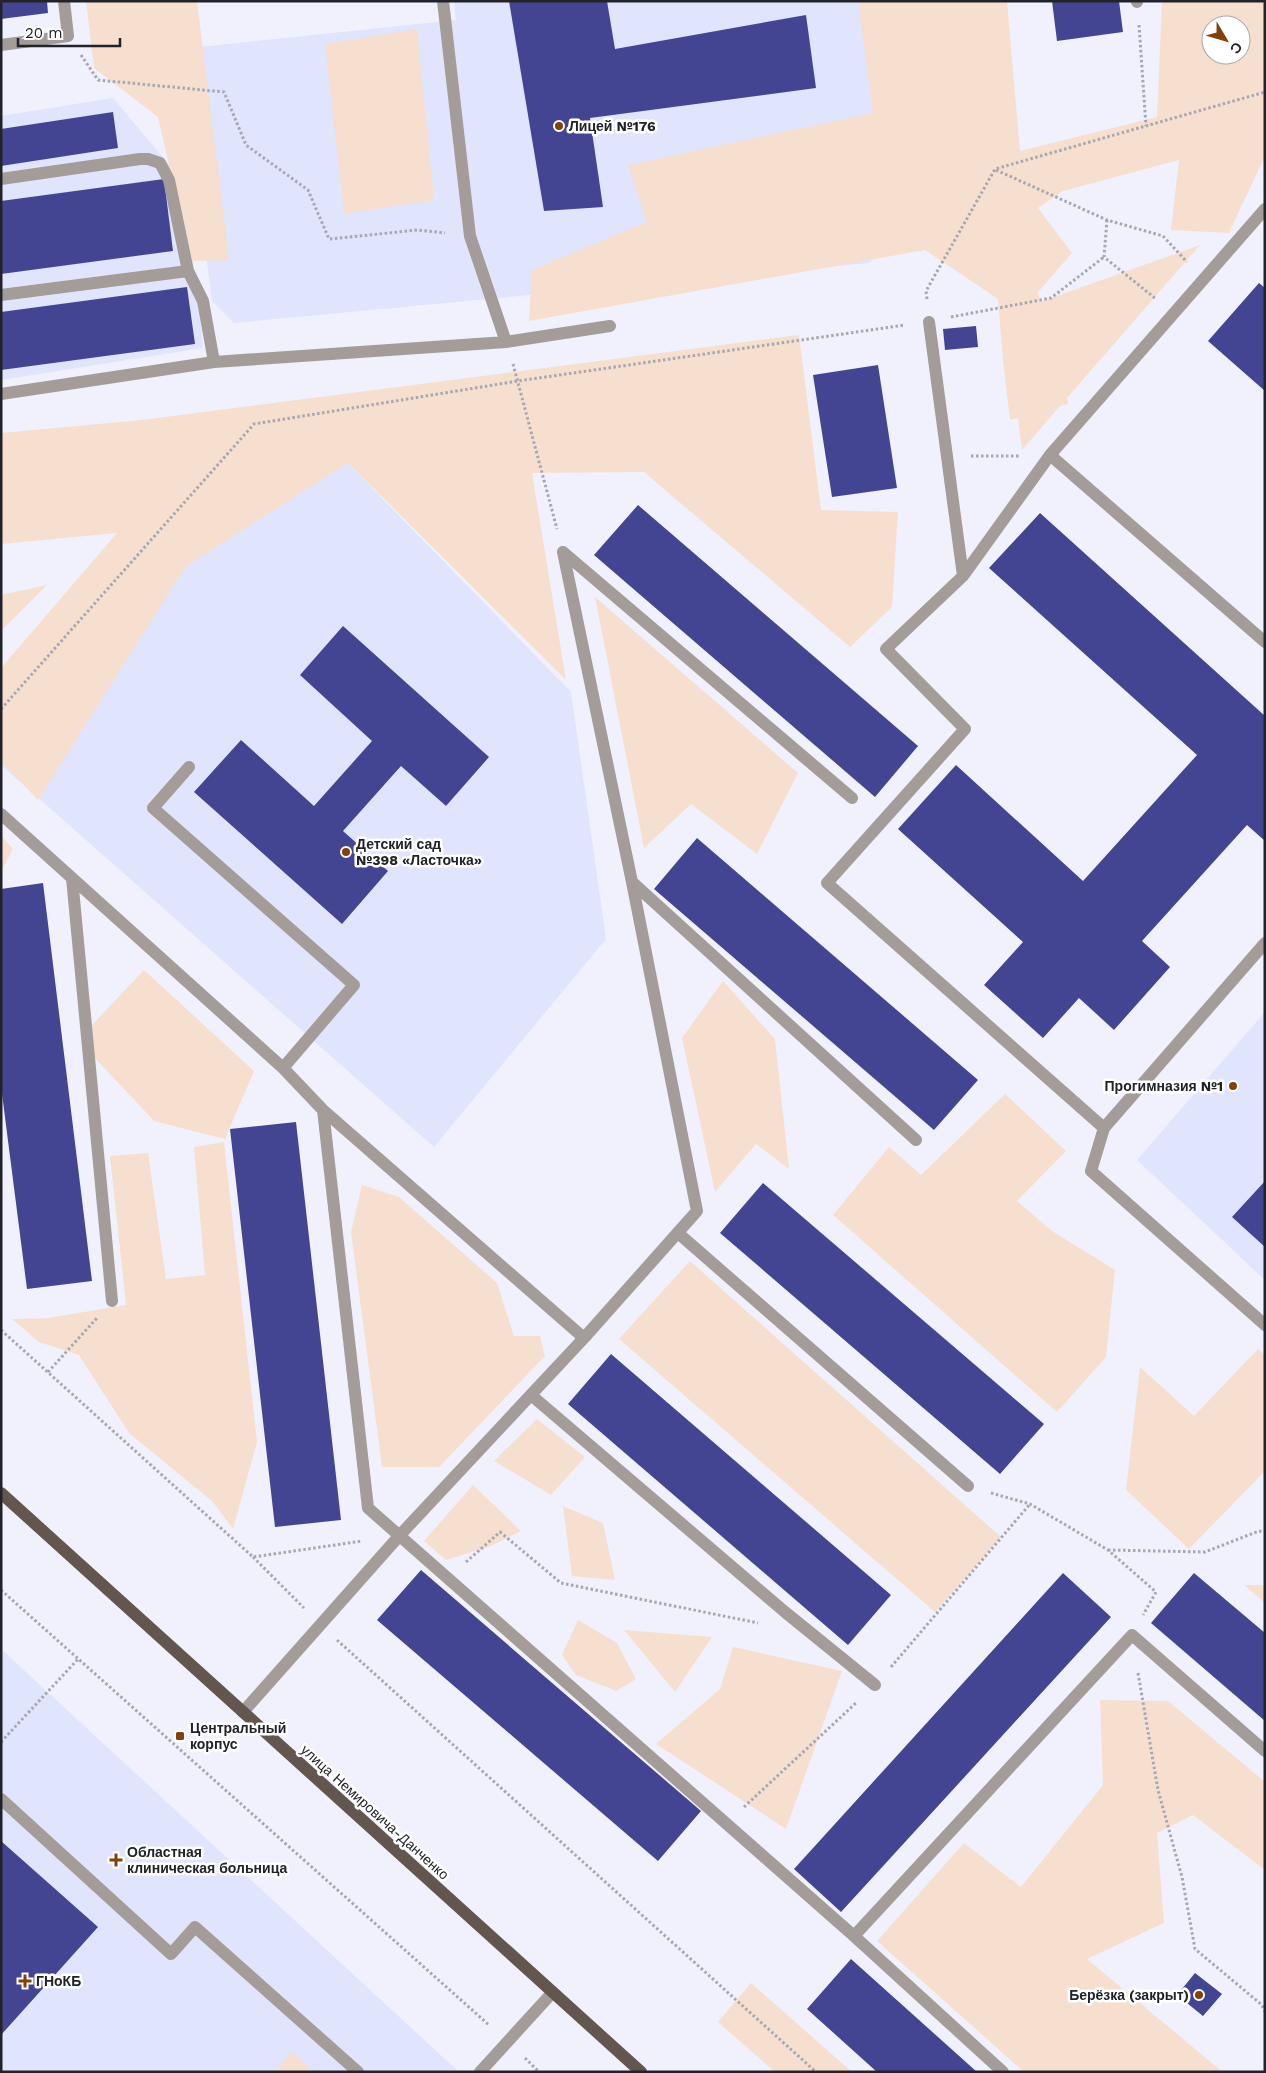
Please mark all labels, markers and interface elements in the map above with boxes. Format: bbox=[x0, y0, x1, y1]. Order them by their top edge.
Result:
scale bar bbox=[18, 15, 120, 47]
north arrow bbox=[1201, 15, 1251, 65]
text: 20 m bbox=[25, 24, 63, 42]
text: С bbox=[1227, 39, 1246, 57]
place label: Лицей №176 bbox=[569, 118, 656, 134]
marker: Лицей №176 bbox=[553, 120, 565, 132]
place label: Детский сад №398 «Ласточка» bbox=[356, 836, 482, 868]
marker: Детский сад №398 «Ласточка» bbox=[340, 846, 352, 858]
place label: Прогимназия №1 bbox=[1105, 1078, 1223, 1094]
marker: Прогимназия №1 bbox=[1227, 1080, 1239, 1092]
place label: Центральный корпус bbox=[190, 1720, 286, 1752]
marker: Центральный корпус bbox=[174, 1730, 186, 1742]
street label: улица Немировича-Данченко bbox=[298, 1741, 452, 1883]
place label: Областная клиническая больница bbox=[127, 1844, 287, 1876]
marker: Областная клиническая больница bbox=[109, 1853, 123, 1867]
place label: ГНоКБ bbox=[36, 1973, 81, 1989]
marker: ГНоКБ bbox=[18, 1974, 32, 1988]
place label: Берёзка (закрыт) bbox=[1069, 1987, 1189, 2003]
marker: Берёзка (закрыт) bbox=[1193, 1989, 1205, 2001]

